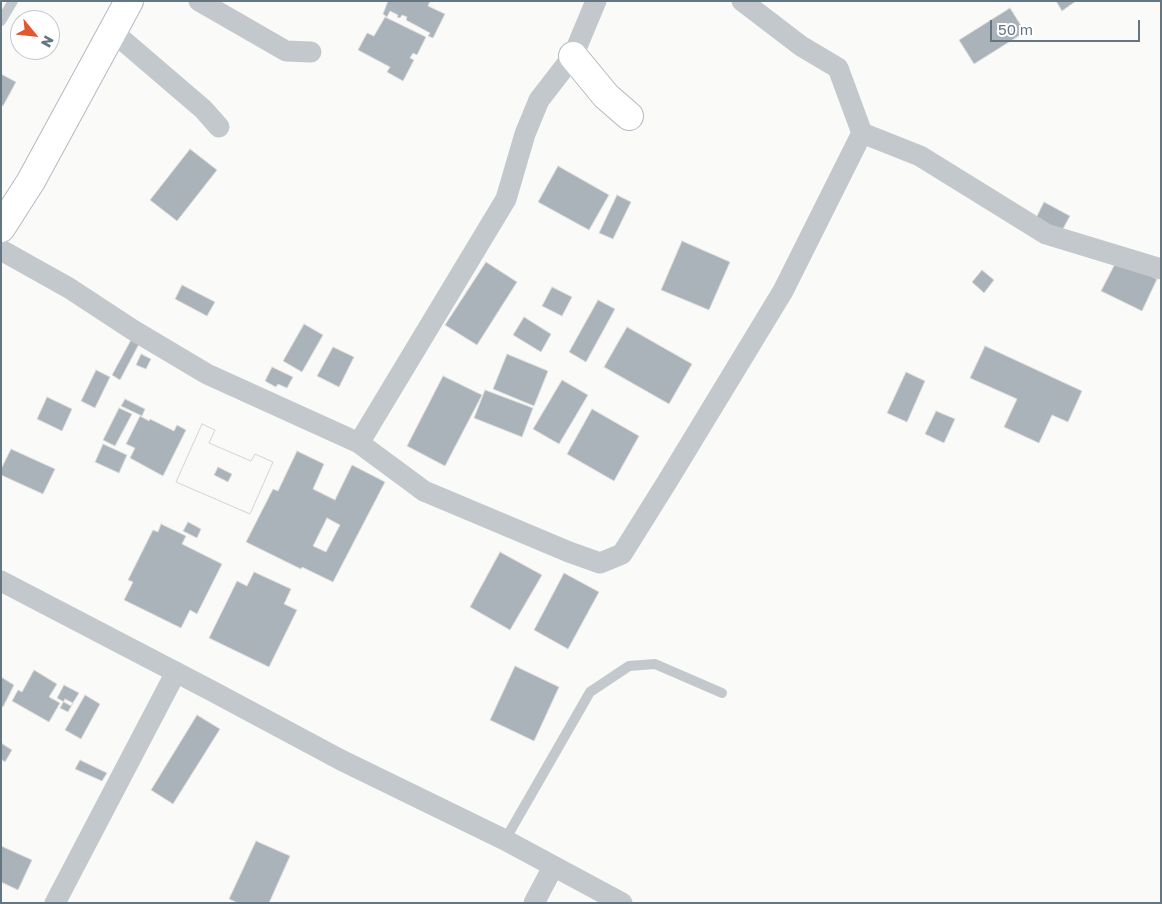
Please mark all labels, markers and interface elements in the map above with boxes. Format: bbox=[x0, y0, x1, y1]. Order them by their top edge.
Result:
north arrow bbox=[10, 10, 60, 60]
scale bar bbox=[992, 10, 1142, 42]
text: 50 m bbox=[998, 20, 1033, 38]
text: N bbox=[38, 33, 58, 50]

